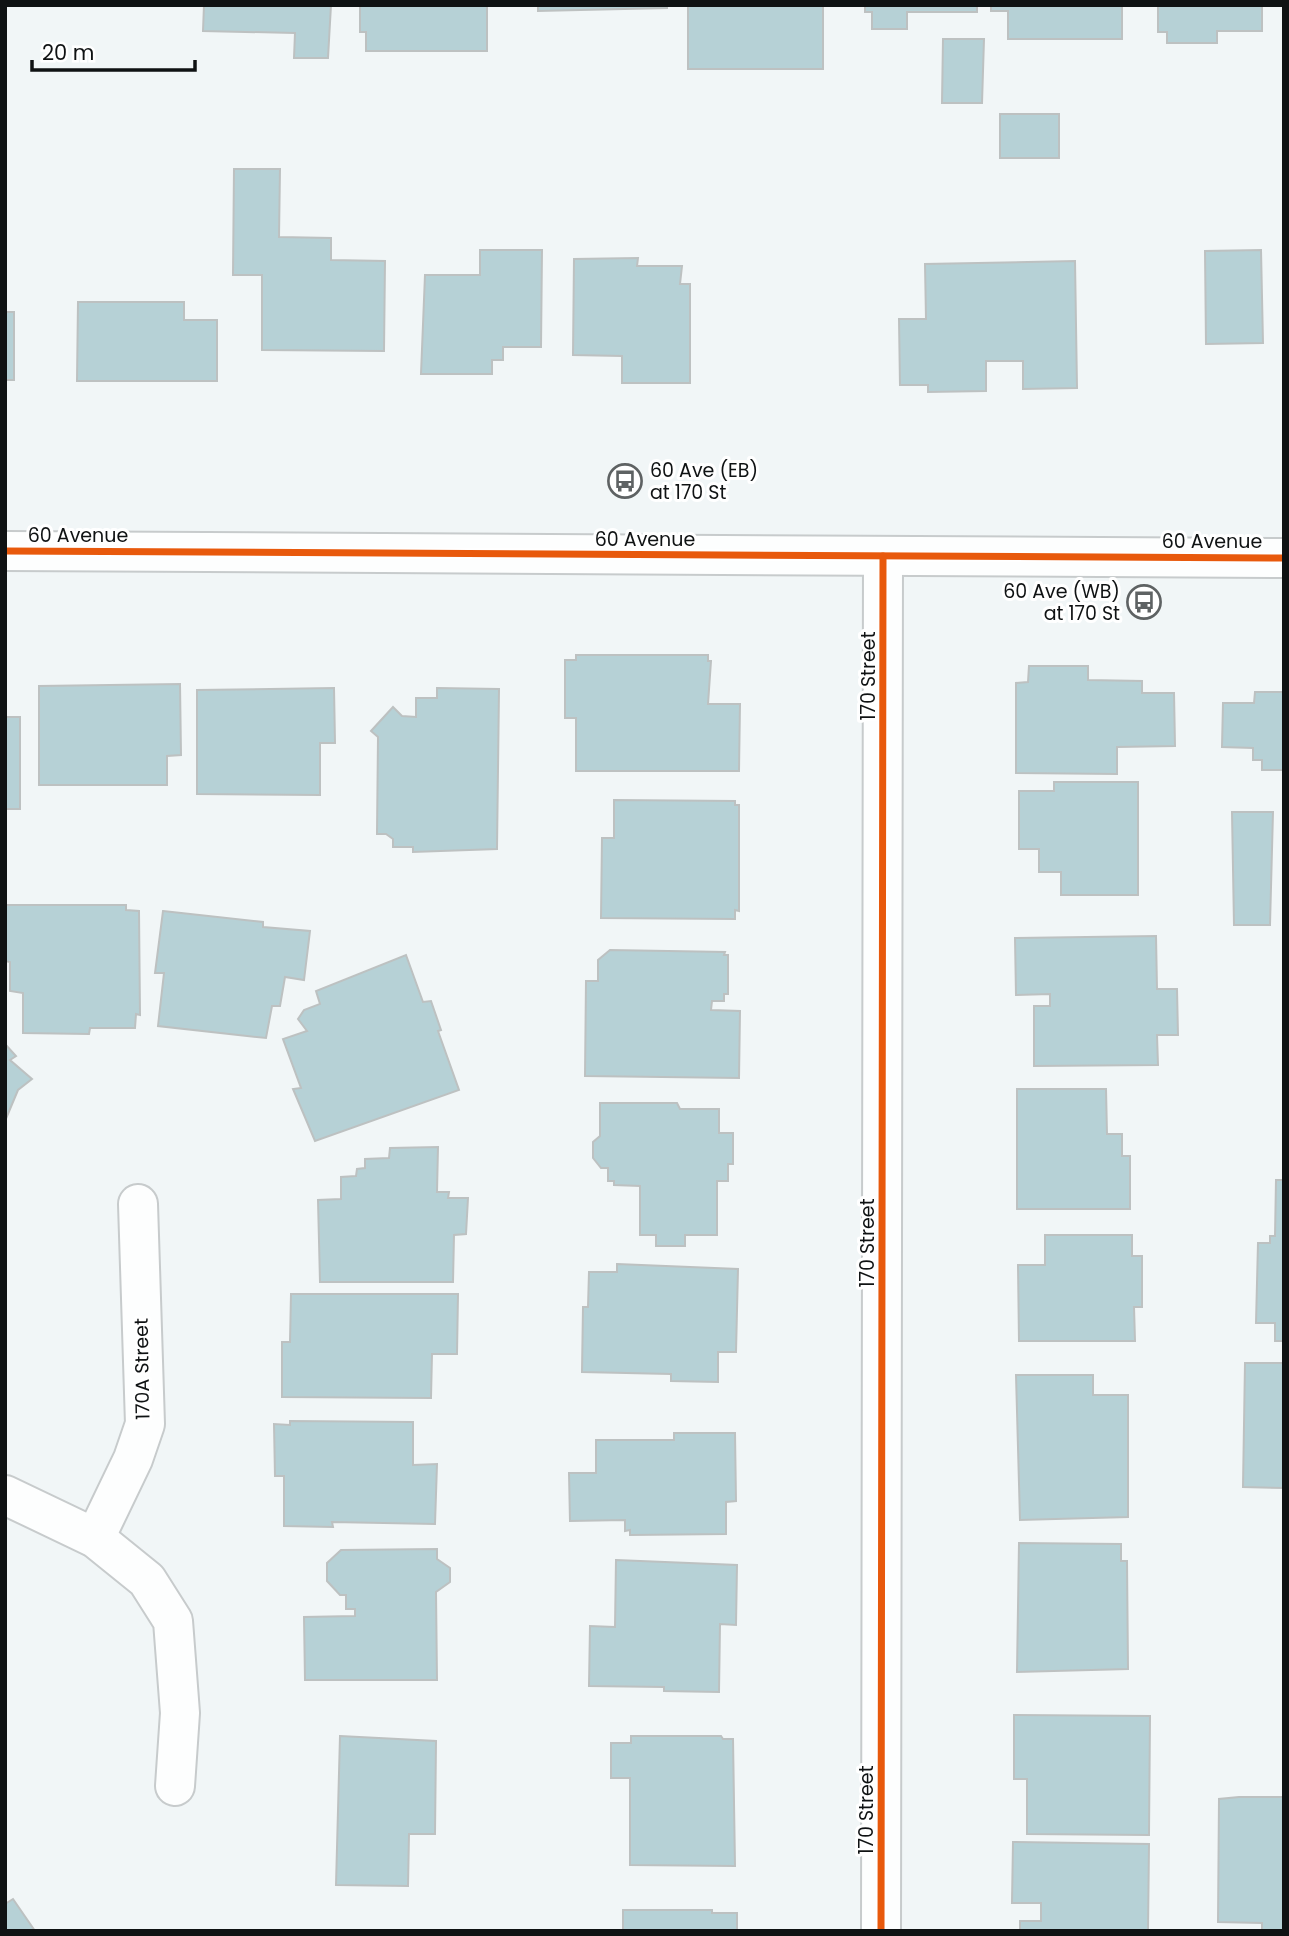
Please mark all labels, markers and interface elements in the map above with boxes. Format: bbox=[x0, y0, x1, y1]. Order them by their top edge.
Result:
scale bar bbox=[32, 28, 194, 72]
text: 20 m bbox=[42, 38, 95, 67]
place label: 60 Ave (EB) at 170 St bbox=[650, 457, 758, 506]
bus stop icon: 60 Ave (EB) at 170 St bbox=[606, 462, 644, 500]
street label: 60 Avenue bbox=[28, 522, 128, 549]
street label: 60 Avenue bbox=[595, 526, 695, 553]
street label: 60 Avenue bbox=[1162, 528, 1262, 555]
place label: 60 Ave (WB) at 170 St bbox=[1003, 578, 1120, 627]
bus stop icon: 60 Ave (WB) at 170 St bbox=[1125, 583, 1163, 621]
street label: 170 Street bbox=[855, 631, 882, 721]
street label: 170 Street bbox=[854, 1198, 881, 1288]
street label: 170A Street bbox=[128, 1318, 156, 1420]
street label: 170 Street bbox=[853, 1765, 880, 1855]

